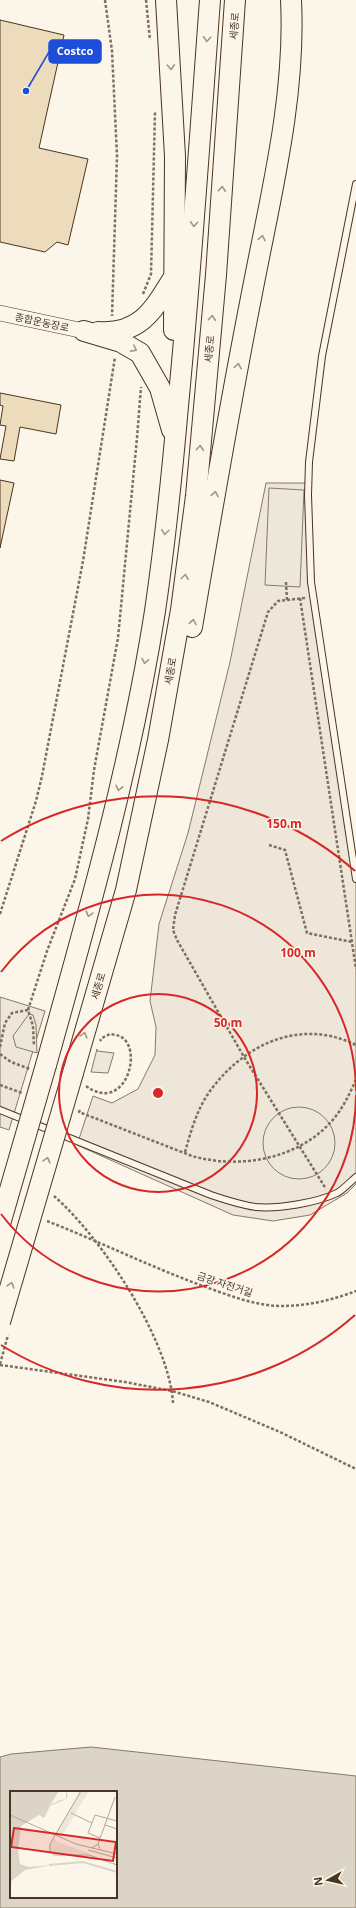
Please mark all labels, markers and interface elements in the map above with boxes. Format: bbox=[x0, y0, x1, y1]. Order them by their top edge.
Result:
street label: 세종로 bbox=[226, 12, 242, 40]
one-way arrow bbox=[203, 36, 212, 42]
callout: Costco bbox=[49, 40, 101, 63]
text: Costco bbox=[57, 43, 93, 58]
one-way arrow bbox=[166, 64, 175, 70]
one-way arrow bbox=[218, 186, 227, 192]
one-way arrow bbox=[189, 221, 198, 227]
one-way arrow bbox=[258, 235, 266, 241]
street label: 종합운동장로 bbox=[14, 309, 70, 335]
one-way arrow bbox=[207, 315, 216, 321]
street label: 세종로 bbox=[201, 335, 217, 363]
one-way arrow bbox=[130, 345, 137, 352]
one-way arrow bbox=[233, 363, 242, 369]
one-way arrow bbox=[195, 445, 204, 451]
one-way arrow bbox=[211, 491, 219, 497]
one-way arrow bbox=[161, 529, 170, 535]
one-way arrow bbox=[180, 574, 189, 580]
one-way arrow bbox=[188, 619, 196, 625]
street label: 세종로 bbox=[161, 656, 179, 686]
one-way arrow bbox=[142, 658, 150, 664]
one-way arrow bbox=[116, 785, 124, 791]
text: 150 m bbox=[266, 815, 302, 832]
one-way arrow bbox=[85, 911, 94, 918]
text: 100 m bbox=[280, 944, 316, 961]
street label: 세종로 bbox=[87, 971, 109, 1001]
text: 50 m bbox=[214, 1014, 242, 1031]
one-way arrow bbox=[79, 1032, 88, 1039]
centre of rings bbox=[151, 1086, 165, 1100]
one-way arrow bbox=[42, 1157, 51, 1164]
street label: 금강 자전거길 bbox=[195, 1268, 255, 1300]
one-way arrow bbox=[6, 1281, 15, 1288]
inset map bbox=[10, 1791, 117, 1898]
north arrow bbox=[308, 1860, 348, 1900]
text: N bbox=[310, 1876, 326, 1887]

